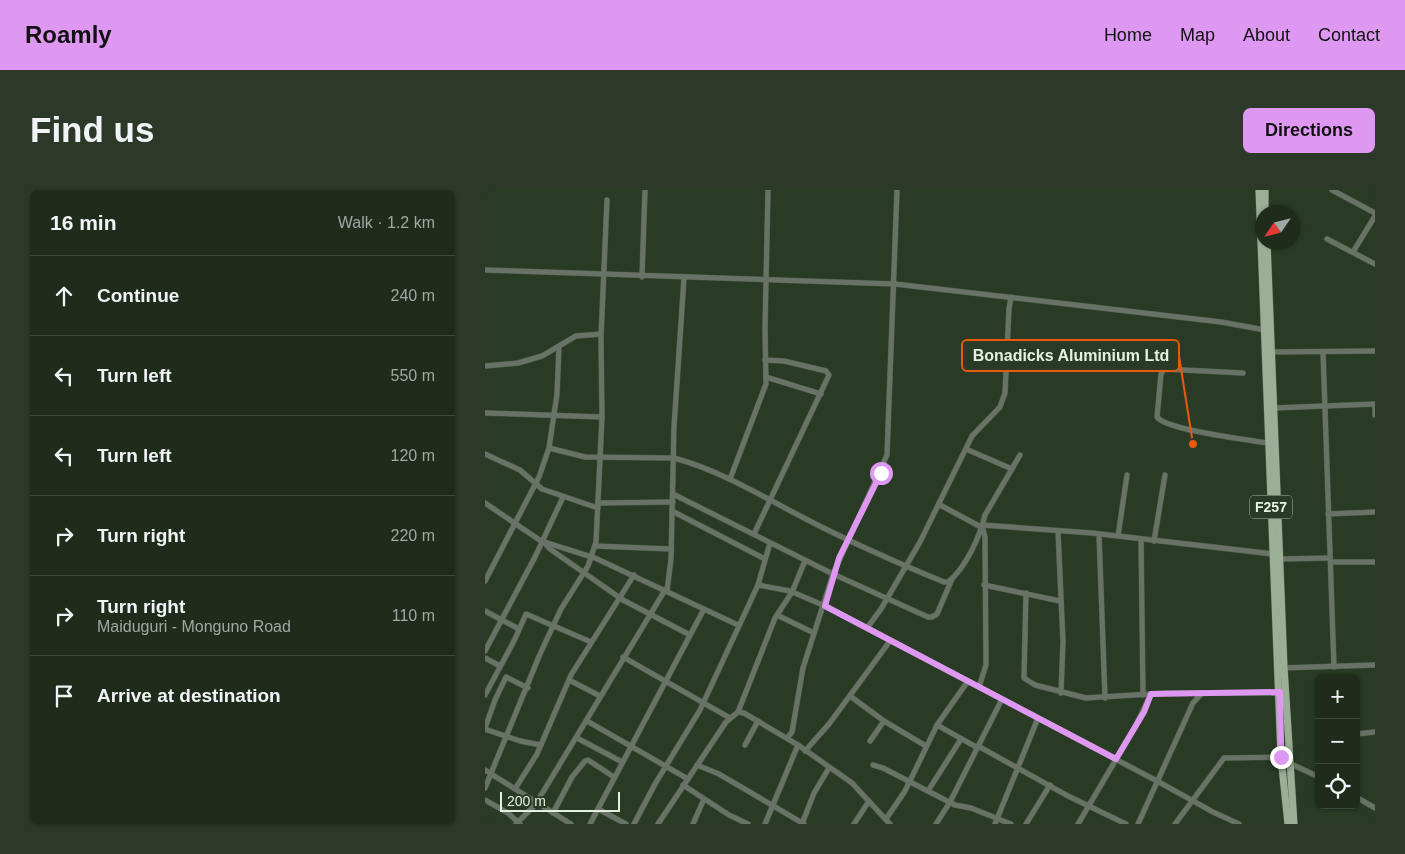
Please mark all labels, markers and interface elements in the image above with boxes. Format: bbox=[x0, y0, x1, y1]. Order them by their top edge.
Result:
text: Roamly bbox=[25, 21, 112, 48]
text: Home bbox=[1104, 25, 1152, 45]
text: Map bbox=[1180, 25, 1215, 45]
text: About bbox=[1243, 25, 1290, 45]
text: Contact bbox=[1318, 25, 1380, 45]
button: Directions bbox=[1243, 108, 1375, 153]
text: Find us bbox=[30, 110, 154, 149]
north arrow bbox=[1255, 205, 1300, 250]
text: 16 min bbox=[50, 211, 117, 234]
text: Walk · 1.2 km bbox=[338, 214, 435, 231]
icon: ahead bbox=[50, 282, 78, 310]
text: Continue bbox=[97, 285, 179, 306]
text: 240 m bbox=[391, 287, 435, 304]
callout: Bonadicks Aluminium Ltd bbox=[962, 340, 1179, 371]
text: Bonadicks Aluminium Ltd bbox=[973, 347, 1169, 364]
icon: left bbox=[50, 362, 78, 390]
text: Turn left bbox=[97, 365, 172, 386]
text: 550 m bbox=[391, 367, 435, 384]
icon: left bbox=[50, 442, 78, 470]
text: Turn left bbox=[97, 445, 172, 466]
text: 120 m bbox=[391, 447, 435, 464]
route start bbox=[870, 462, 893, 485]
road number: F257 bbox=[1250, 496, 1292, 518]
icon: right bbox=[50, 522, 78, 550]
text: Turn right bbox=[97, 525, 185, 546]
text: 220 m bbox=[391, 527, 435, 544]
text: Turn right bbox=[97, 596, 185, 617]
icon: right bbox=[50, 602, 78, 630]
text: 110 m bbox=[392, 607, 435, 624]
text: Maiduguri - Monguno Road bbox=[97, 618, 291, 635]
map controls bbox=[1315, 674, 1360, 809]
button: + bbox=[1315, 674, 1360, 719]
icon: arrive bbox=[50, 682, 78, 710]
text: Arrive at destination bbox=[97, 685, 281, 706]
button: − bbox=[1315, 719, 1360, 764]
route end bbox=[1270, 746, 1293, 769]
button: locate bbox=[1315, 764, 1360, 809]
scale bar bbox=[500, 789, 620, 812]
text: 200 m bbox=[507, 793, 546, 809]

